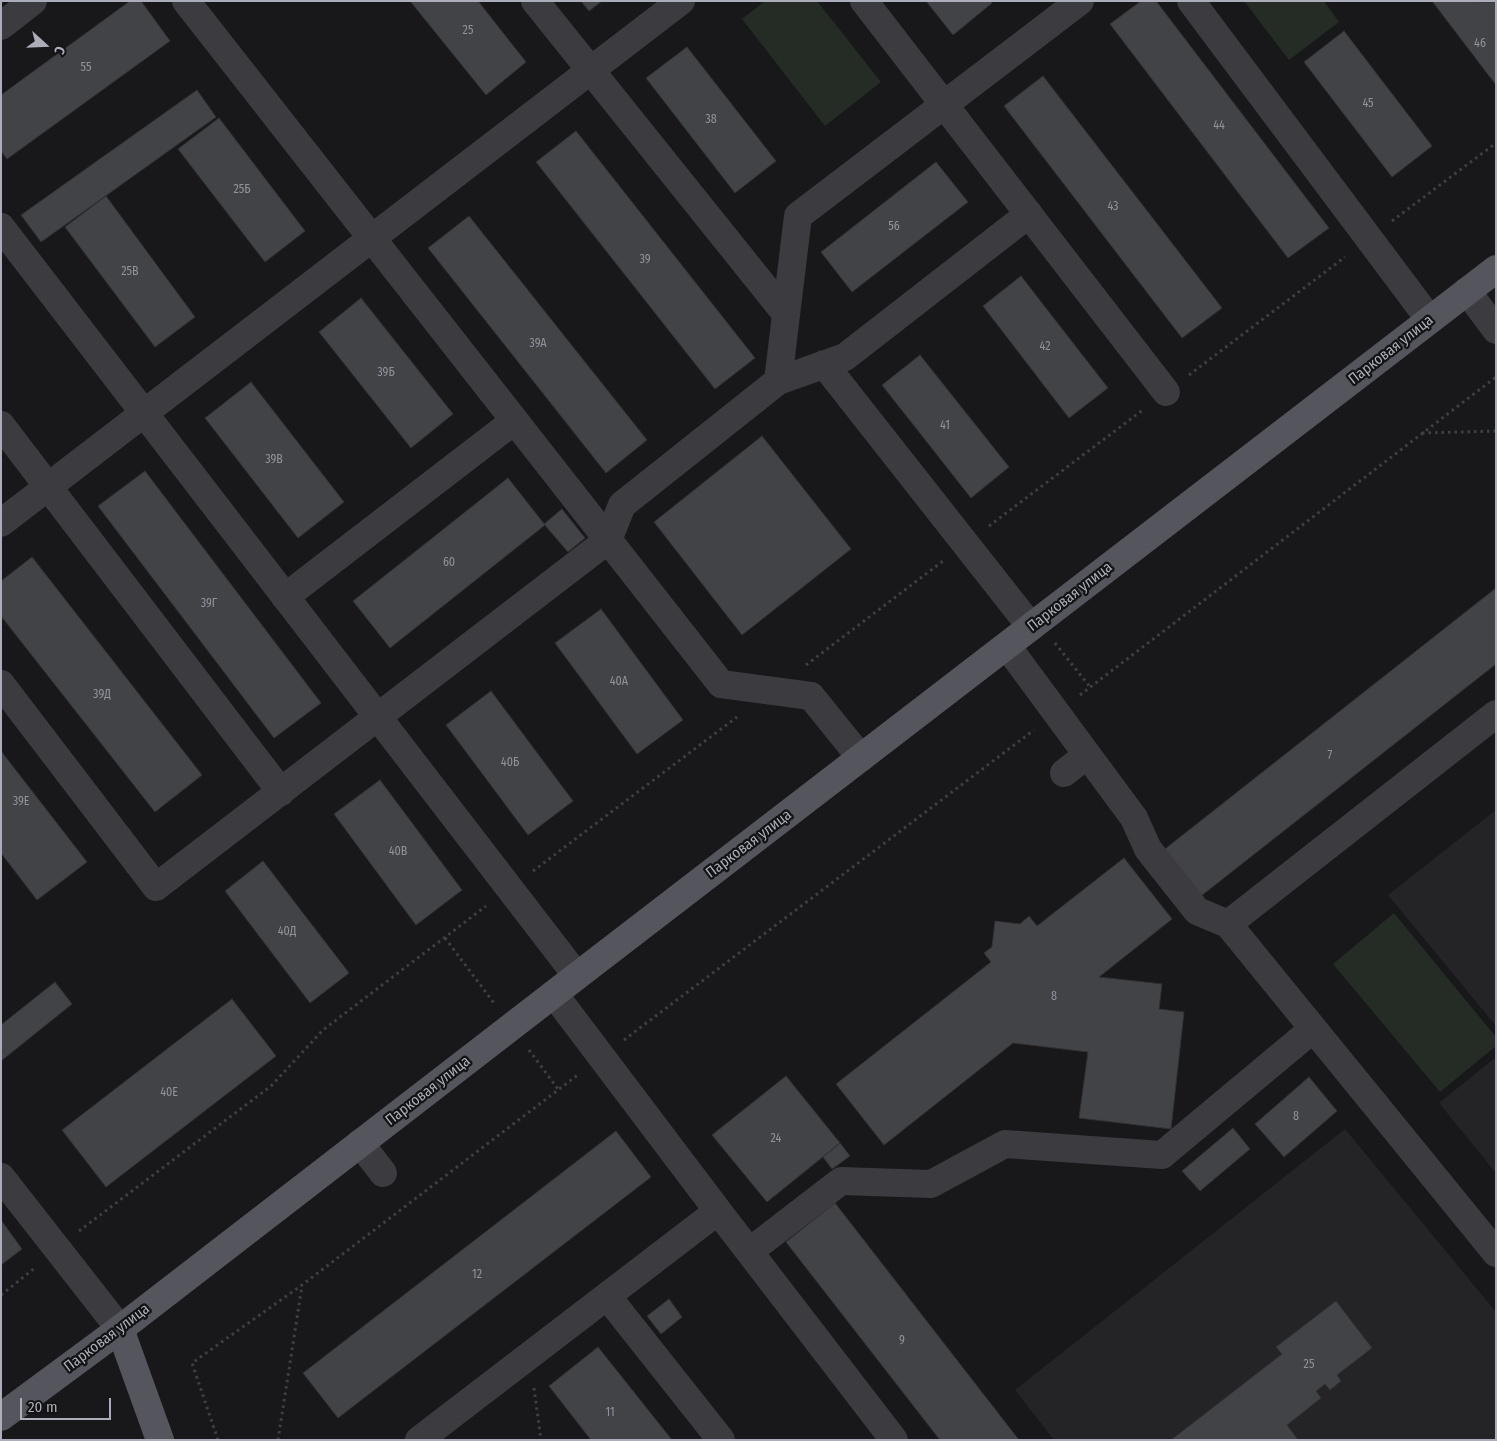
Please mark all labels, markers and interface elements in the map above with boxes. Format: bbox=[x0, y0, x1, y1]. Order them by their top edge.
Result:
north arrow bbox=[20, 20, 70, 70]
house number: 25 bbox=[463, 24, 473, 38]
house number: 46 bbox=[1474, 37, 1486, 51]
text: С bbox=[50, 44, 69, 57]
house number: 55 bbox=[81, 61, 91, 75]
house number: 45 bbox=[1362, 97, 1374, 111]
house number: 38 bbox=[705, 113, 717, 127]
house number: 44 bbox=[1213, 119, 1225, 133]
house number: 25Б bbox=[233, 183, 251, 197]
house number: 43 bbox=[1107, 200, 1119, 214]
house number: 56 bbox=[888, 220, 900, 234]
house number: 39 bbox=[639, 253, 651, 267]
house number: 25В bbox=[121, 265, 139, 279]
street label: Парковая улица bbox=[1345, 311, 1437, 389]
house number: 39А bbox=[529, 337, 547, 351]
house number: 42 bbox=[1040, 340, 1050, 354]
house number: 39Б bbox=[377, 366, 395, 380]
house number: 41 bbox=[940, 419, 950, 433]
house number: 39В bbox=[265, 453, 283, 467]
house number: 60 bbox=[443, 556, 455, 570]
street label: Парковая улица bbox=[1024, 558, 1116, 636]
house number: 39Г bbox=[201, 597, 217, 611]
house number: 40А bbox=[610, 675, 628, 689]
house number: 39Д bbox=[93, 688, 111, 702]
house number: 7 bbox=[1328, 749, 1332, 763]
house number: 40Б bbox=[501, 756, 519, 770]
house number: 39Е bbox=[13, 795, 29, 809]
street label: Парковая улица bbox=[703, 806, 795, 882]
house number: 40В bbox=[389, 845, 407, 859]
house number: 40Д bbox=[278, 925, 296, 939]
house number: 8 bbox=[1051, 990, 1057, 1004]
street label: Парковая улица bbox=[382, 1052, 474, 1130]
house number: 40Е bbox=[160, 1086, 178, 1100]
house number: 8 bbox=[1293, 1110, 1299, 1124]
house number: 24 bbox=[771, 1132, 781, 1146]
house number: 12 bbox=[472, 1268, 482, 1282]
street label: Парковая улица bbox=[61, 1300, 153, 1376]
house number: 9 bbox=[899, 1334, 905, 1348]
house number: 25 bbox=[1304, 1358, 1314, 1372]
scale bar bbox=[22, 1388, 114, 1420]
text: 20 m bbox=[28, 1398, 58, 1416]
house number: 11 bbox=[605, 1406, 615, 1420]

